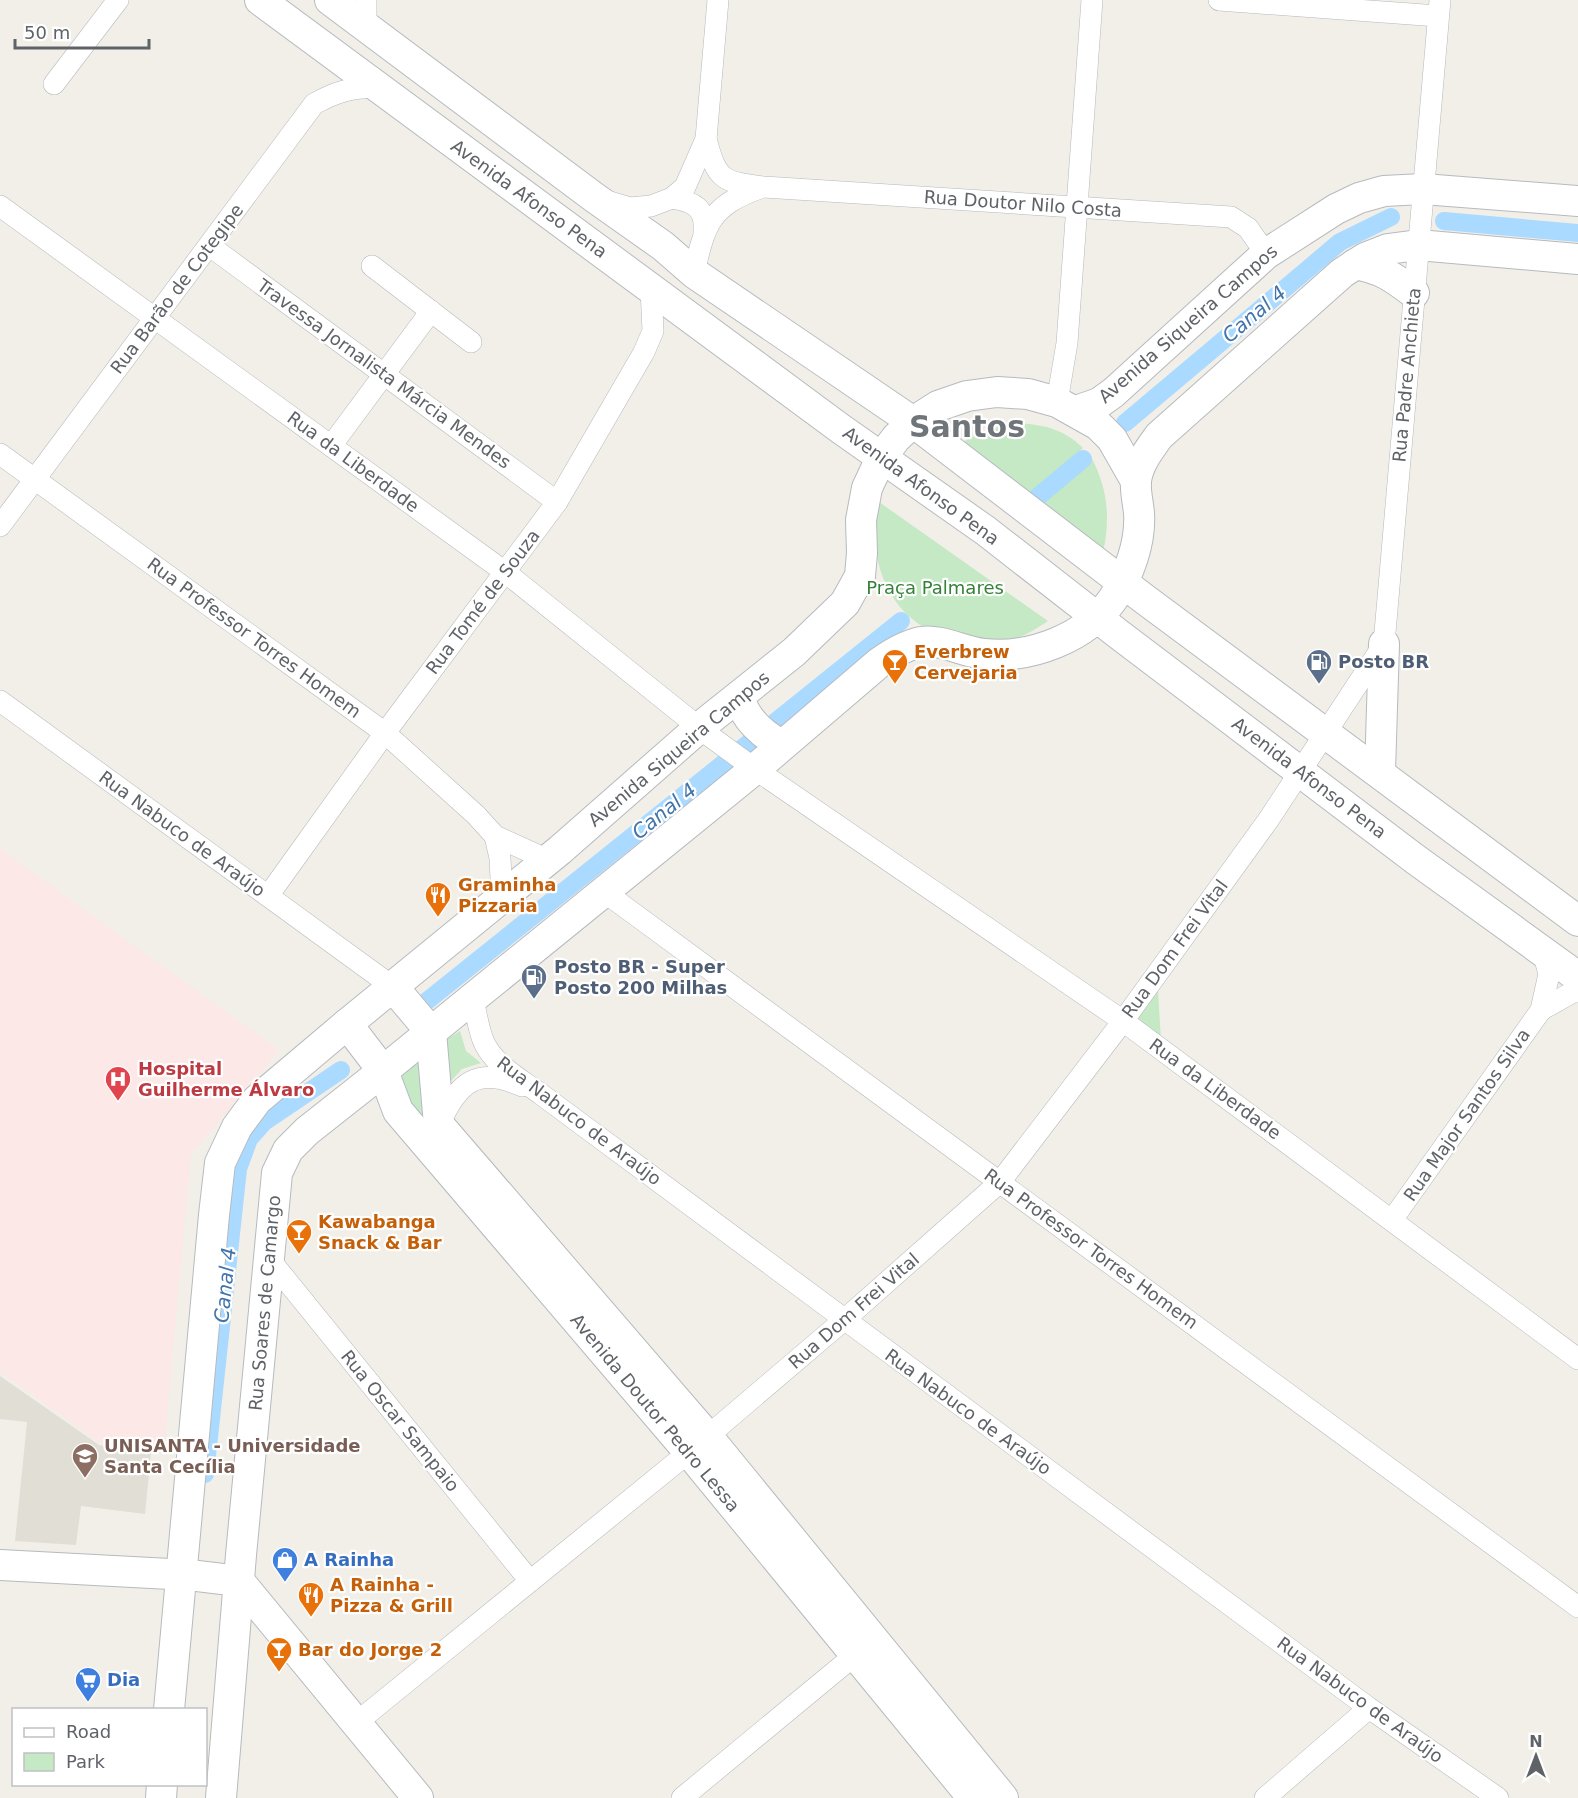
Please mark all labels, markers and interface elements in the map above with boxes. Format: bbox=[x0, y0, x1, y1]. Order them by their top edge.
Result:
scale bar bbox=[15, 12, 148, 50]
text: 50 m bbox=[24, 22, 70, 43]
street label: Avenida Afonso Pena bbox=[447, 135, 611, 262]
street label: Rua Doutor Nilo Costa bbox=[923, 186, 1123, 221]
street label: Rua Barão de Cotegipe bbox=[106, 200, 247, 378]
street label: Avenida Siqueira Campos bbox=[1094, 240, 1281, 407]
street label: Travessa Jornalista Márcia Mendes bbox=[253, 274, 515, 473]
water label: Canal 4 bbox=[1217, 280, 1291, 348]
street label: Rua Padre Anchieta bbox=[1388, 287, 1425, 463]
street label: Rua da Liberdade bbox=[283, 407, 423, 516]
district label: Santos bbox=[909, 409, 1025, 444]
street label: Avenida Afonso Pena bbox=[839, 422, 1003, 549]
street label: Rua Tomé de Souza bbox=[421, 525, 544, 678]
street label: Rua Professor Torres Homem bbox=[144, 553, 365, 722]
park label: Praça Palmares bbox=[866, 577, 1004, 598]
place label: Everbrew Cervejaria bbox=[914, 641, 1018, 683]
bar icon: Everbrew Cervejaria bbox=[880, 647, 910, 685]
fuel station icon: Posto BR bbox=[1304, 647, 1334, 685]
place label: Posto BR bbox=[1338, 651, 1429, 672]
street label: Avenida Siqueira Campos bbox=[584, 667, 774, 831]
street label: Avenida Afonso Pena bbox=[1228, 713, 1391, 843]
street label: Rua Nabuco de Araújo bbox=[95, 766, 269, 901]
water label: Canal 4 bbox=[627, 778, 701, 844]
place label: Graminha Pizzaria bbox=[458, 874, 557, 916]
street label: Rua Dom Frei Vital bbox=[1117, 875, 1232, 1022]
restaurant icon: Graminha Pizzaria bbox=[423, 880, 453, 918]
place label: Posto BR - Super Posto 200 Milhas bbox=[554, 956, 727, 998]
fuel station icon: Posto BR - Super Posto 200 Milhas bbox=[519, 962, 549, 1000]
street label: Rua Major Santos Silva bbox=[1399, 1024, 1534, 1205]
street label: Rua da Liberdade bbox=[1145, 1034, 1285, 1143]
street label: Rua Nabuco de Araújo bbox=[493, 1052, 666, 1189]
place label: Hospital Guilherme Álvaro bbox=[138, 1058, 314, 1100]
hospital icon: Hospital Guilherme Álvaro bbox=[103, 1064, 133, 1102]
street label: Rua Professor Torres Homem bbox=[981, 1164, 1202, 1333]
street label: Rua Soares de Camargo bbox=[245, 1194, 284, 1412]
place label: Kawabanga Snack & Bar bbox=[318, 1211, 442, 1253]
bar icon: Kawabanga Snack & Bar bbox=[284, 1217, 314, 1255]
water label: Canal 4 bbox=[209, 1246, 241, 1324]
street label: Rua Dom Frei Vital bbox=[784, 1248, 923, 1373]
street label: Avenida Doutor Pedro Lessa bbox=[566, 1309, 744, 1516]
street label: Rua Nabuco de Araújo bbox=[881, 1344, 1055, 1479]
street label: Rua Oscar Sampaio bbox=[337, 1346, 464, 1496]
place label: UNISANTA - Universidade Santa Cecília bbox=[104, 1435, 361, 1477]
school or university icon: UNISANTA - Universidade Santa Cecília bbox=[70, 1441, 100, 1479]
shop icon: A Rainha bbox=[270, 1545, 300, 1583]
place label: A Rainha bbox=[304, 1549, 394, 1570]
place label: A Rainha - Pizza & Grill bbox=[330, 1574, 453, 1616]
restaurant icon: A Rainha - Pizza & Grill bbox=[296, 1580, 326, 1618]
street label: Rua Nabuco de Araújo bbox=[1273, 1632, 1447, 1767]
bar icon: Bar do Jorge 2 bbox=[264, 1635, 294, 1673]
place label: Bar do Jorge 2 bbox=[298, 1639, 442, 1660]
supermarket icon: Dia bbox=[73, 1665, 103, 1703]
place label: Dia bbox=[107, 1669, 140, 1690]
legend bbox=[12, 1708, 207, 1786]
text: Road bbox=[66, 1721, 111, 1742]
north arrow bbox=[1506, 1726, 1566, 1786]
text: N bbox=[1529, 1732, 1543, 1751]
text: Park bbox=[66, 1751, 105, 1772]

